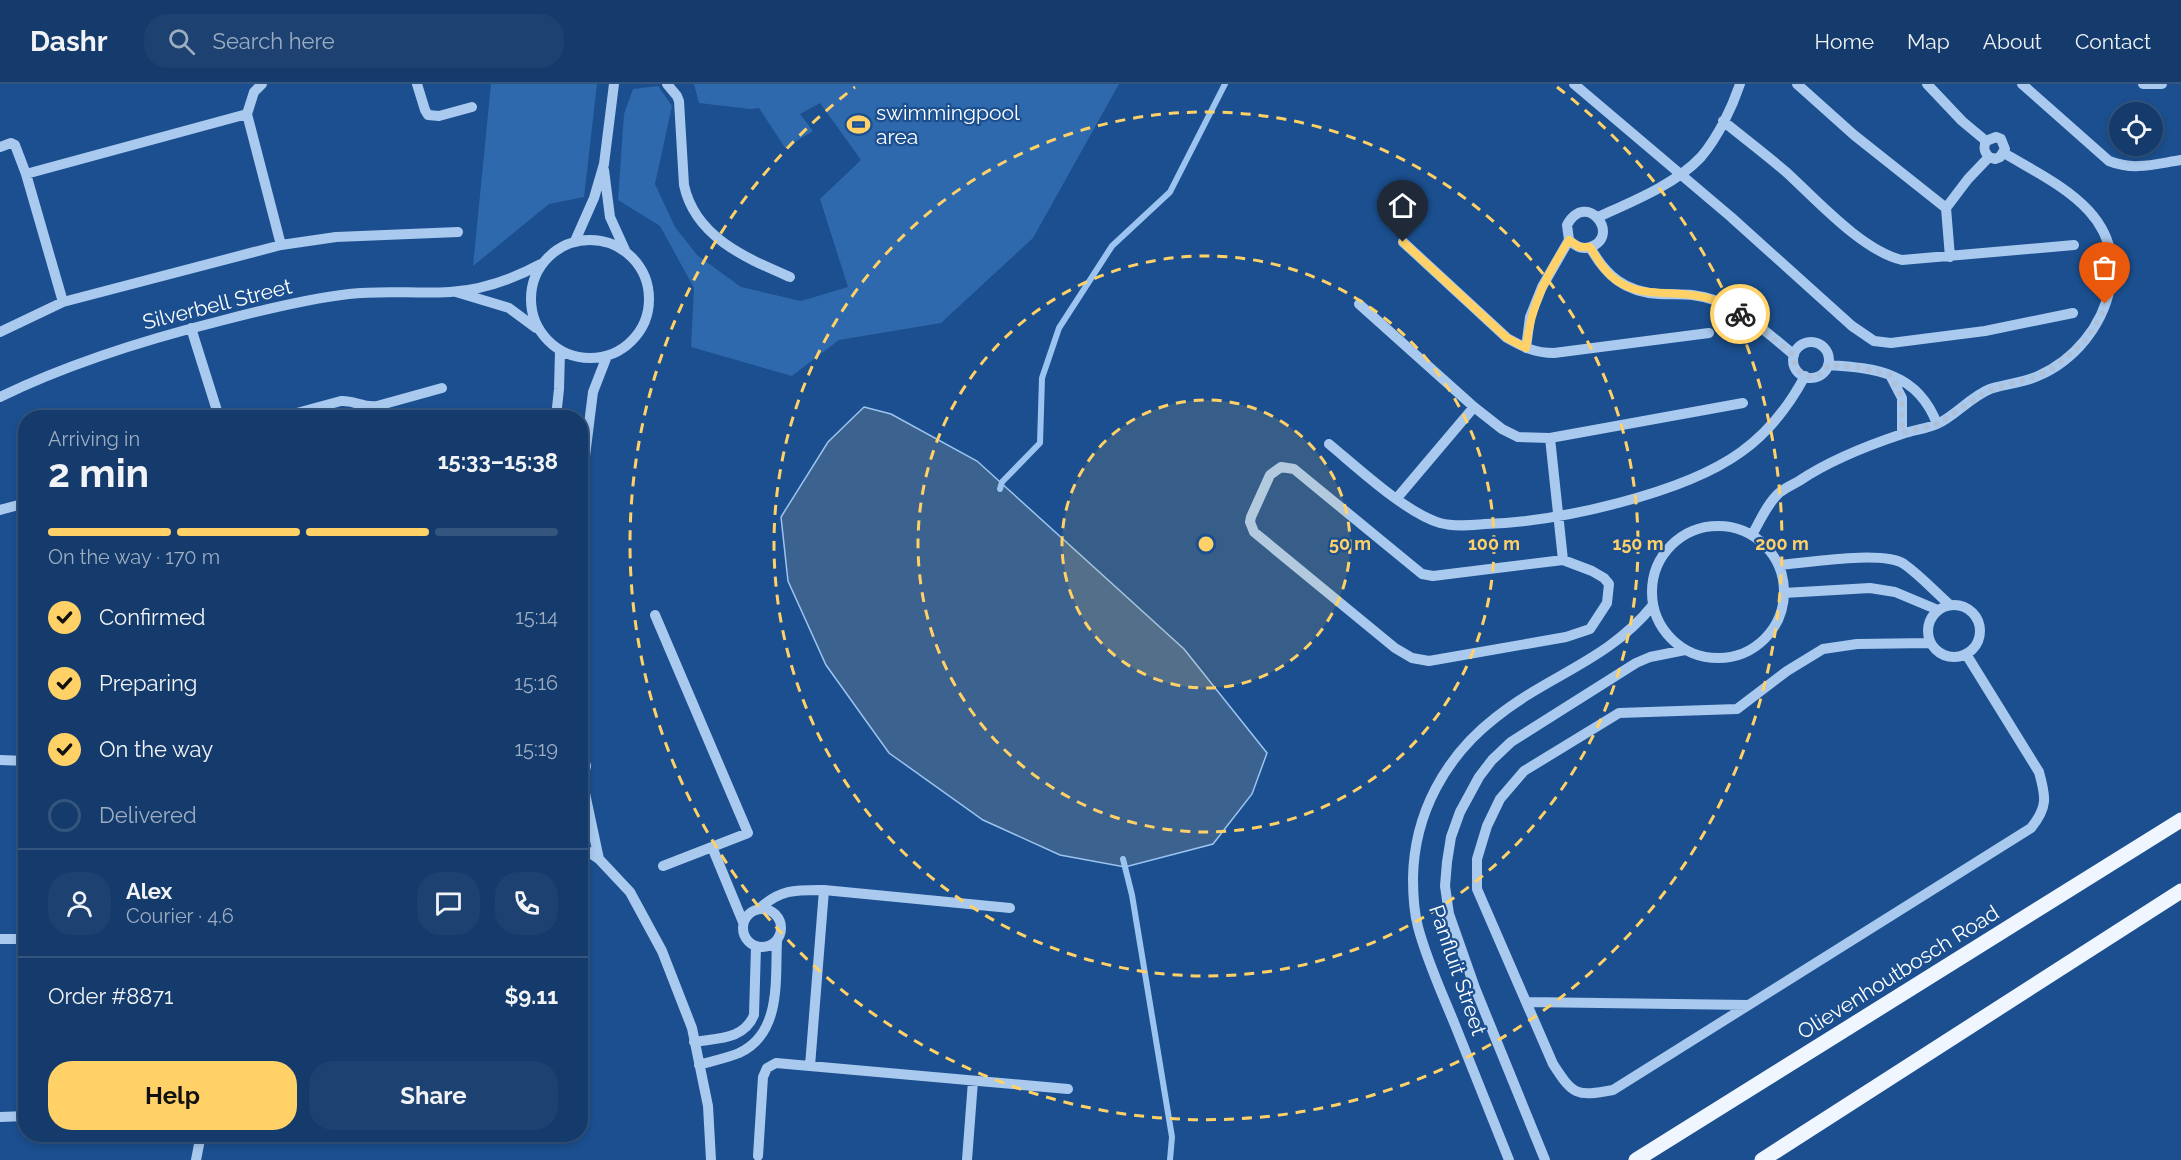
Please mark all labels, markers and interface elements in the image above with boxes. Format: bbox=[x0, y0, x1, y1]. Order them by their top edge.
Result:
search box bbox=[144, 14, 564, 68]
text: Dashr bbox=[30, 25, 108, 58]
icon: search bbox=[165, 25, 198, 58]
text: Search here bbox=[213, 28, 335, 54]
text: Home bbox=[1815, 29, 1874, 54]
text: Map bbox=[1907, 29, 1950, 54]
text: About bbox=[1983, 29, 2042, 54]
text: Contact bbox=[2075, 29, 2151, 54]
place label: swimmingpool area bbox=[876, 100, 1020, 149]
map controls bbox=[2109, 102, 2163, 156]
button: locate bbox=[2109, 102, 2163, 156]
sports icon: swimmingpool area bbox=[845, 111, 871, 137]
pin bbox=[1377, 180, 1428, 242]
icon: home bbox=[1386, 189, 1419, 222]
pin bbox=[2079, 242, 2130, 304]
icon: bag bbox=[2088, 251, 2121, 284]
street label: Silverbell Street bbox=[140, 273, 294, 335]
courier bbox=[1710, 284, 1770, 344]
icon: bike bbox=[1724, 298, 1757, 331]
text: Arriving in bbox=[48, 427, 140, 451]
text: 15:33–15:38 bbox=[438, 448, 558, 474]
text: 2 min bbox=[48, 450, 149, 496]
text: 50 m bbox=[1329, 533, 1371, 554]
text: 100 m bbox=[1468, 533, 1520, 554]
text: 150 m bbox=[1613, 533, 1664, 554]
text: 200 m bbox=[1755, 533, 1809, 554]
centre of rings bbox=[1196, 534, 1216, 554]
text: On the way · 170 m bbox=[48, 545, 220, 569]
icon: check bbox=[48, 601, 81, 634]
text: Confirmed bbox=[99, 604, 206, 630]
text: 15:14 bbox=[515, 605, 558, 629]
icon: check bbox=[48, 667, 81, 700]
text: Preparing bbox=[99, 670, 197, 696]
text: 15:16 bbox=[514, 671, 558, 695]
icon: check bbox=[48, 733, 81, 766]
text: On the way bbox=[99, 736, 213, 762]
text: 15:19 bbox=[515, 737, 558, 761]
text: Delivered bbox=[99, 802, 197, 828]
button: person bbox=[48, 872, 111, 935]
button: chat bbox=[417, 872, 480, 935]
button: phone bbox=[495, 872, 558, 935]
text: Alex bbox=[126, 878, 172, 904]
street label: Olievenhoutbosch Road bbox=[1793, 900, 2003, 1044]
street label: Panfluit Street bbox=[1424, 901, 1492, 1039]
text: Courier · 4.6 bbox=[126, 904, 234, 928]
text: Order #8871 bbox=[48, 983, 174, 1009]
text: $9.11 bbox=[504, 983, 558, 1009]
button: Help bbox=[48, 1061, 297, 1130]
button: Share bbox=[309, 1061, 558, 1130]

